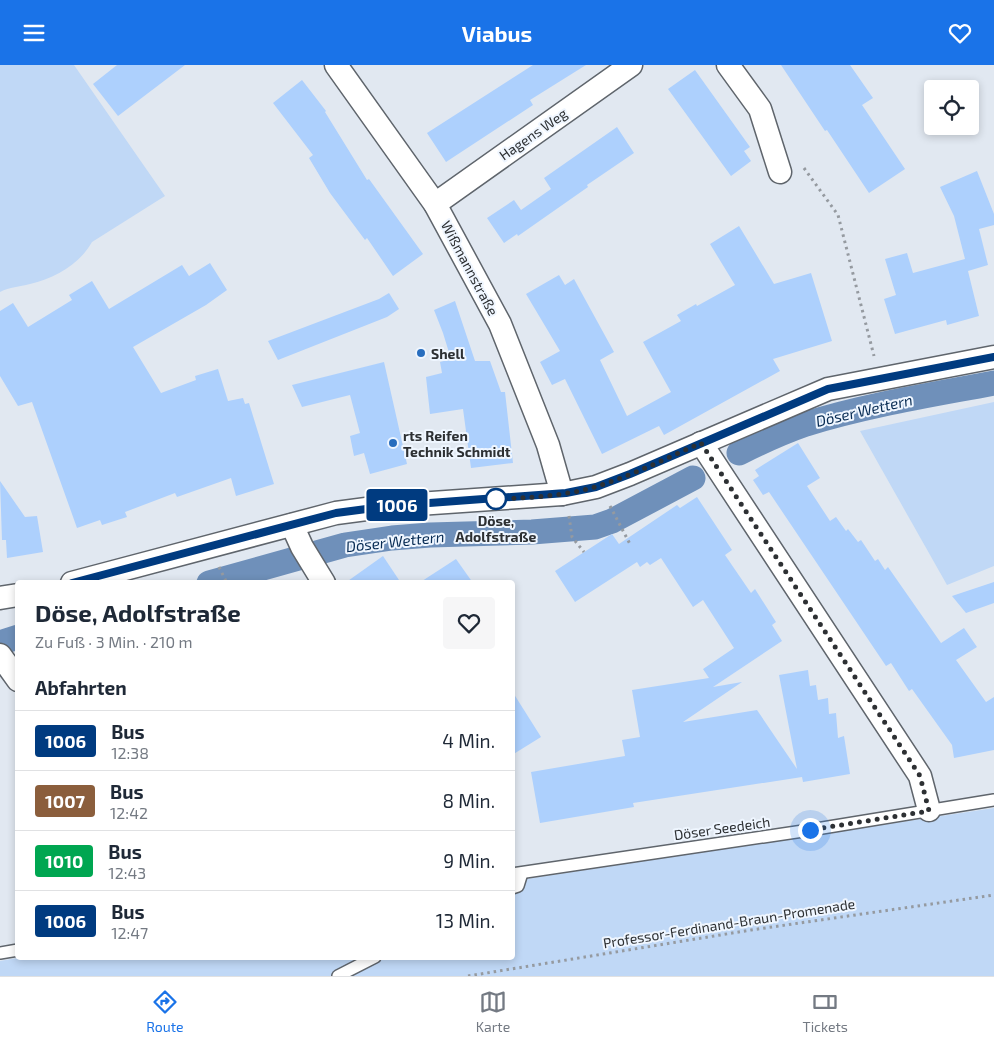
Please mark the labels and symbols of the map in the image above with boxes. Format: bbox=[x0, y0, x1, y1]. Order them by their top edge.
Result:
street label: Hagens Weg bbox=[496, 104, 570, 164]
street label: Wißmannstraße bbox=[438, 218, 502, 318]
place label: Shell bbox=[431, 345, 465, 362]
marker: Shell bbox=[415, 347, 427, 359]
water label: Döser Wettern bbox=[814, 390, 914, 430]
place label: rts Reifen Technik Schmidt bbox=[403, 427, 511, 460]
marker: rts Reifen Technik Schmidt bbox=[387, 437, 399, 449]
marker: Döse, Adolfstraße bbox=[485, 488, 507, 510]
line badge: 1006 bbox=[362, 489, 432, 521]
place label: Döse, Adolfstraße bbox=[456, 512, 536, 545]
water label: Döser Wettern bbox=[345, 527, 445, 555]
street label: Döser Seedeich bbox=[673, 813, 771, 843]
your location bbox=[798, 818, 823, 843]
street label: Professor-Ferdinand-Braun-Promenade bbox=[602, 895, 856, 951]

